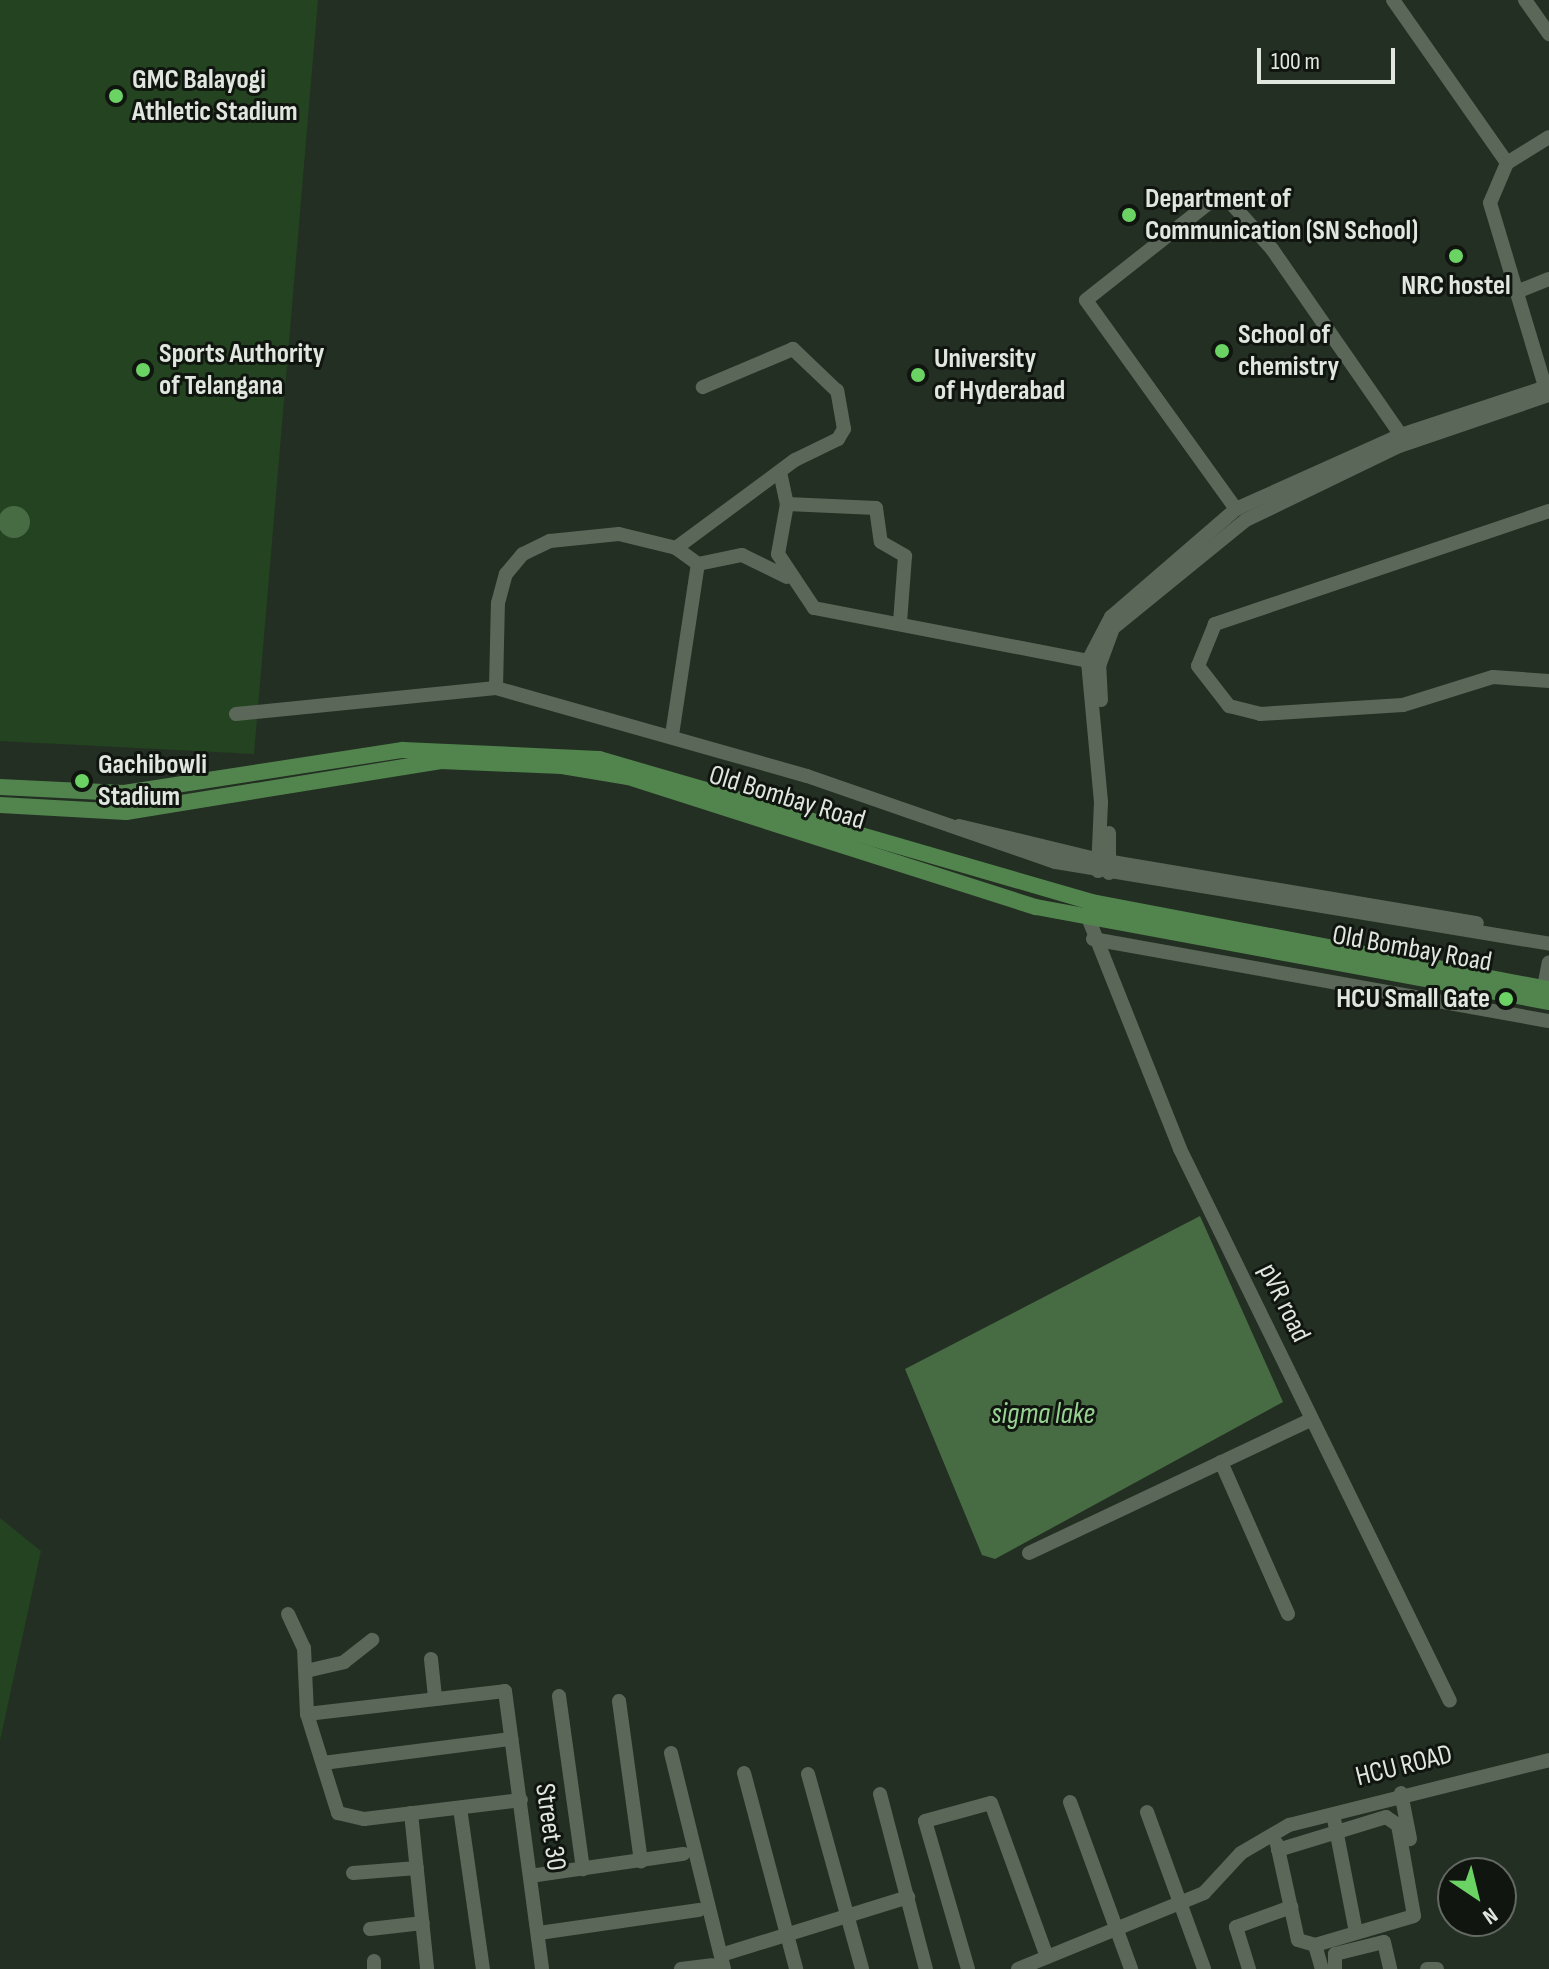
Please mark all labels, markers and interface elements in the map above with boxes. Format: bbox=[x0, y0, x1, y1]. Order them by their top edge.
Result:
scale bar bbox=[1261, 32, 1399, 82]
text: 100 m bbox=[1271, 47, 1320, 76]
place label: GMC Balayogi Athletic Stadium bbox=[132, 63, 298, 129]
marker: GMC Balayogi Athletic Stadium bbox=[107, 87, 125, 105]
place label: Department of Communication (SN School) bbox=[1145, 182, 1418, 248]
marker: Department of Communication (SN School) bbox=[1120, 206, 1138, 224]
marker: NRC hostel bbox=[1447, 247, 1465, 265]
place label: NRC hostel bbox=[1401, 269, 1511, 303]
place label: School of chemistry bbox=[1238, 318, 1339, 384]
place label: Sports Authority of Telangana bbox=[159, 337, 324, 403]
place label: University of Hyderabad bbox=[934, 342, 1065, 408]
marker: School of chemistry bbox=[1213, 342, 1231, 360]
marker: Sports Authority of Telangana bbox=[134, 361, 152, 379]
marker: University of Hyderabad bbox=[909, 366, 927, 384]
place label: Gachibowli Stadium bbox=[98, 748, 207, 814]
street label: Old Bombay Road bbox=[705, 758, 869, 838]
marker: Gachibowli Stadium bbox=[73, 772, 91, 790]
street label: Old Bombay Road bbox=[1330, 918, 1494, 980]
place label: HCU Small Gate bbox=[1336, 982, 1490, 1016]
marker: HCU Small Gate bbox=[1497, 990, 1515, 1008]
street label: pVR road bbox=[1251, 1258, 1317, 1348]
water label: sigma lake bbox=[991, 1396, 1095, 1432]
street label: HCU ROAD bbox=[1352, 1738, 1456, 1794]
street label: Street 30 bbox=[527, 1781, 573, 1873]
north arrow bbox=[1437, 1857, 1517, 1937]
text: N bbox=[1477, 1901, 1502, 1930]

